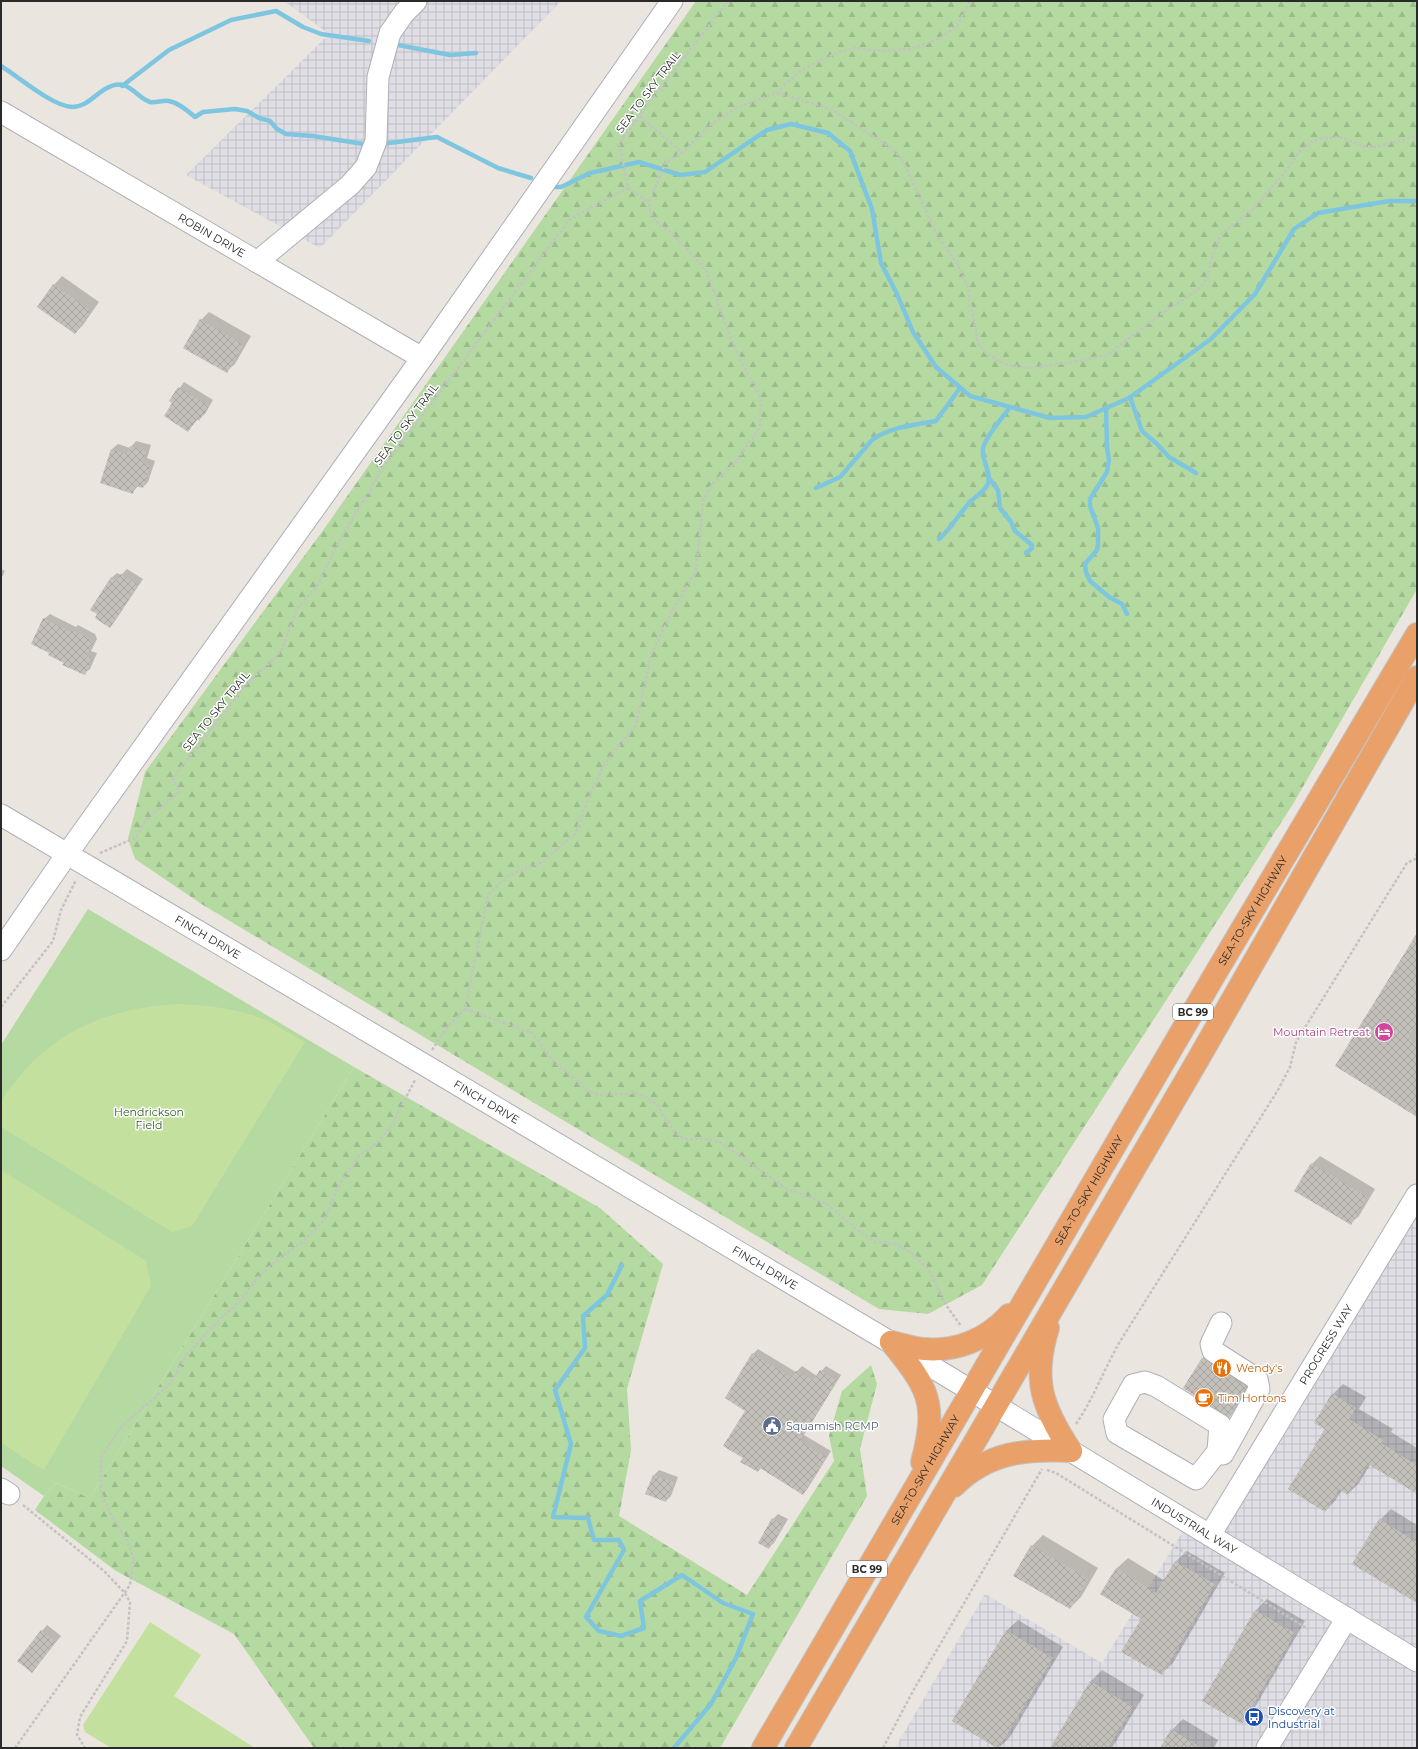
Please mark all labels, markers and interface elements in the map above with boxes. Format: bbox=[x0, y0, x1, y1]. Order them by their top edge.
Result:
street label: SEA TO SKY TRAIL bbox=[613, 48, 684, 136]
street label: ROBIN DRIVE bbox=[175, 210, 248, 260]
street label: SEA TO SKY TRAIL bbox=[371, 380, 442, 468]
street label: SEA TO SKY TRAIL bbox=[179, 668, 253, 754]
street label: SEA-TO-SKY HIGHWAY bbox=[1215, 853, 1291, 968]
street label: FINCH DRIVE bbox=[172, 912, 243, 962]
road number: BC 99 bbox=[1173, 1004, 1213, 1020]
hotel icon: Mountain Retreat bbox=[1373, 1021, 1395, 1043]
place label: Mountain Retreat bbox=[1273, 1025, 1371, 1039]
street label: FINCH DRIVE bbox=[451, 1077, 522, 1127]
park label: Hendrickson Field bbox=[114, 1105, 184, 1132]
street label: SEA-TO-SKY HIGHWAY bbox=[1051, 1133, 1126, 1248]
street label: FINCH DRIVE bbox=[730, 1243, 800, 1293]
street label: PROGRESS WAY bbox=[1296, 1302, 1356, 1387]
restaurant icon: Wendy's bbox=[1211, 1357, 1233, 1379]
place label: Wendy's bbox=[1236, 1361, 1283, 1375]
cafe icon: Tim Hortons bbox=[1193, 1387, 1215, 1409]
place label: Tim Hortons bbox=[1218, 1391, 1287, 1405]
street label: SEA-TO-SKY HIGHWAY bbox=[888, 1412, 963, 1527]
public building icon: Squamish RCMP bbox=[761, 1415, 783, 1437]
place label: Squamish RCMP bbox=[786, 1419, 879, 1433]
street label: INDUSTRIAL WAY bbox=[1149, 1495, 1240, 1557]
road number: BC 99 bbox=[847, 1561, 887, 1577]
place label: Discovery at Industrial bbox=[1268, 1704, 1335, 1731]
bus stop icon: Discovery at Industrial bbox=[1243, 1706, 1265, 1728]

